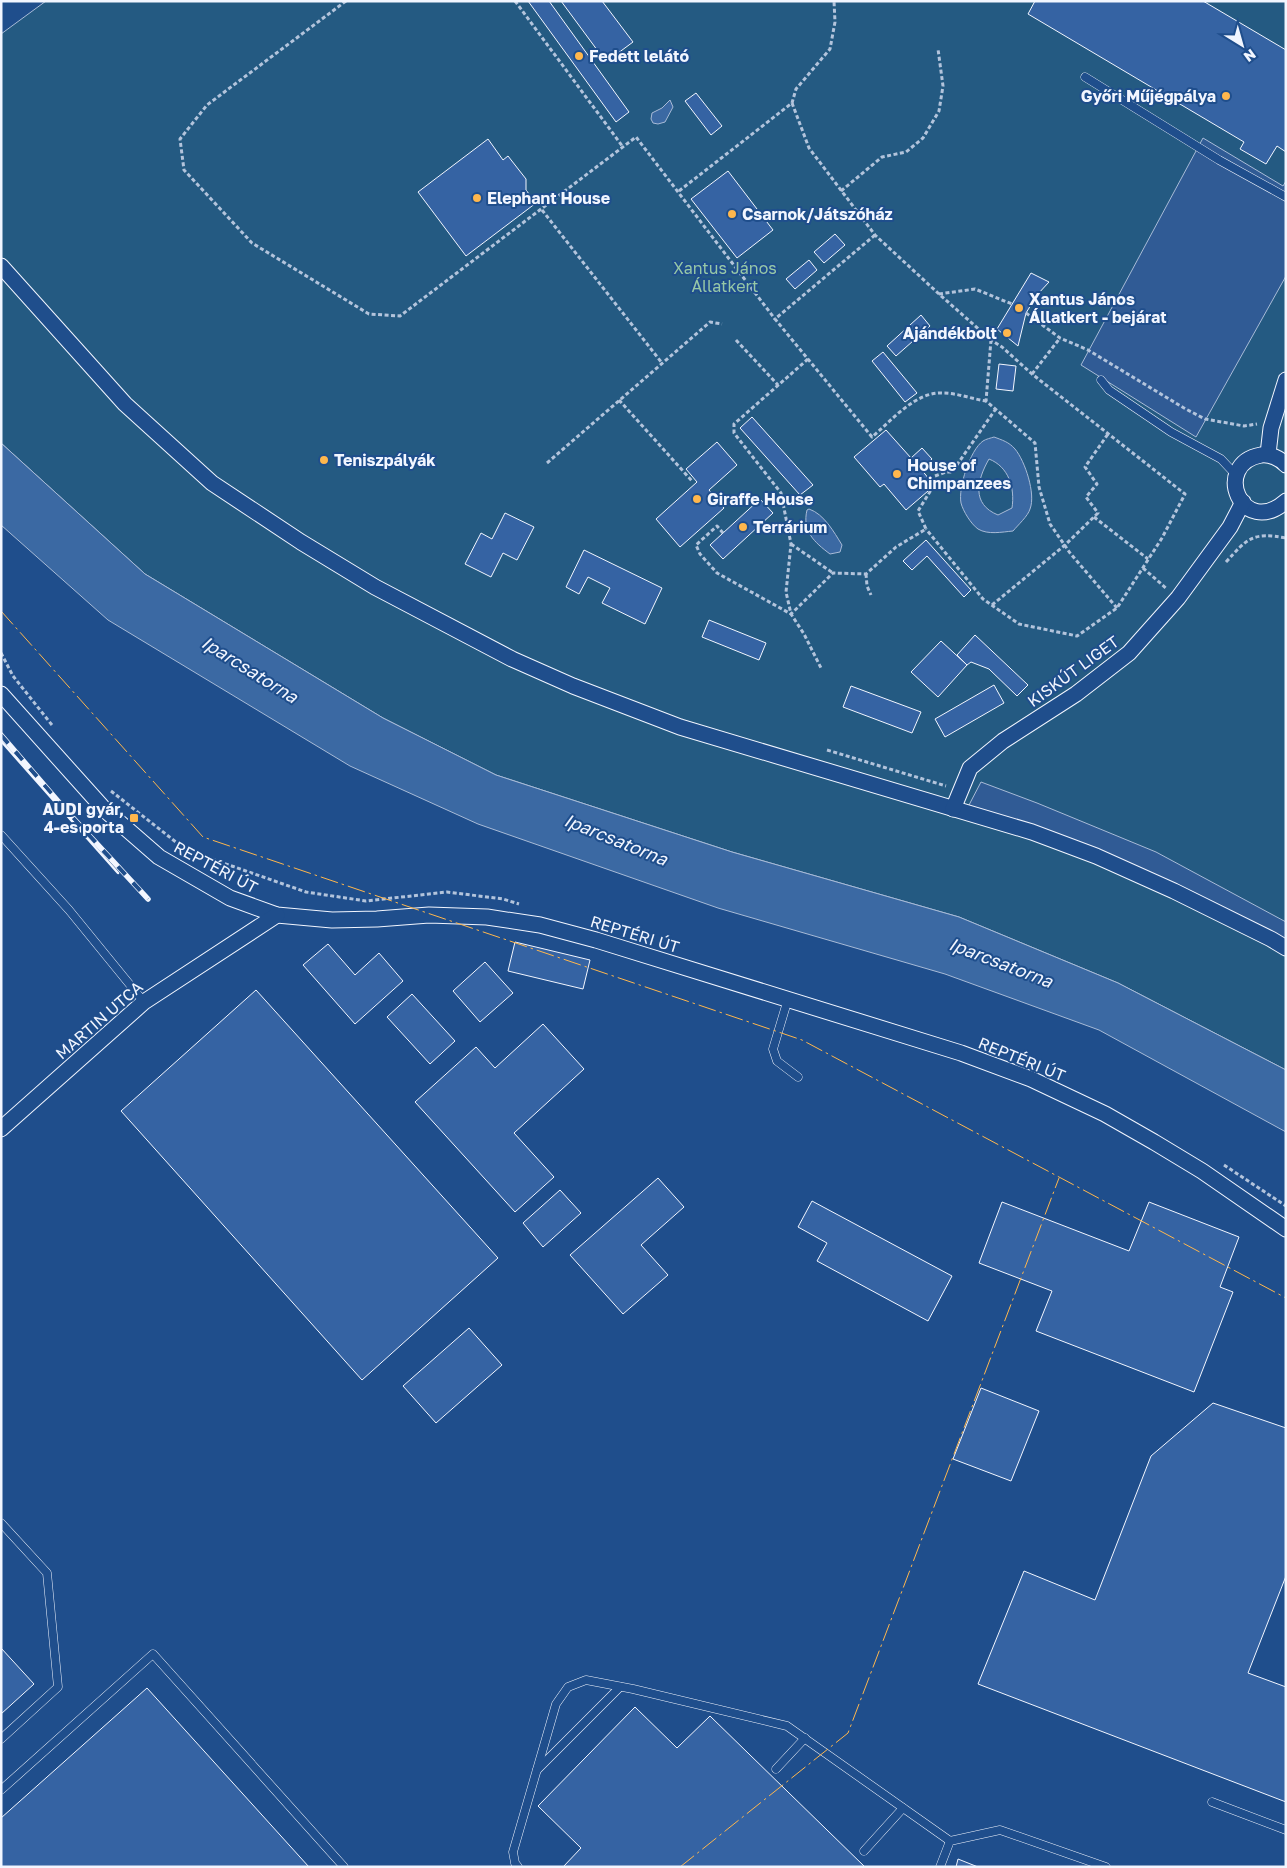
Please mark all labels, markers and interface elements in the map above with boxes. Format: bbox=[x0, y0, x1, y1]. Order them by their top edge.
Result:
north arrow bbox=[1217, 20, 1267, 70]
place label: Fedett lelátó bbox=[589, 46, 689, 66]
text: N bbox=[1241, 46, 1259, 66]
marker: Fedett lelátó bbox=[573, 50, 585, 62]
place label: Győri Műjégpálya bbox=[1081, 86, 1216, 106]
marker: Győri Műjégpálya bbox=[1220, 90, 1232, 102]
place label: Elephant House bbox=[487, 188, 610, 208]
marker: Elephant House bbox=[471, 192, 483, 204]
place label: Csarnok/Játszóház bbox=[742, 204, 893, 224]
marker: Csarnok/Játszóház bbox=[726, 208, 738, 220]
park label: Xantus János Állatkert bbox=[673, 258, 777, 296]
place label: Xantus János Állatkert - bejárat bbox=[1029, 289, 1167, 327]
marker: Xantus János Állatkert - bejárat bbox=[1013, 302, 1025, 314]
place label: Ajándékbolt bbox=[903, 323, 997, 343]
marker: Ajándékbolt bbox=[1001, 327, 1013, 339]
place label: Teniszpályák bbox=[334, 450, 436, 470]
marker: Teniszpályák bbox=[318, 454, 330, 466]
place label: House of Chimpanzees bbox=[907, 455, 1011, 493]
marker: House of Chimpanzees bbox=[891, 468, 903, 480]
place label: Giraffe House bbox=[707, 489, 813, 509]
marker: Giraffe House bbox=[691, 493, 703, 505]
place label: Terrárium bbox=[753, 517, 827, 537]
marker: Terrárium bbox=[737, 521, 749, 533]
water label: Iparcsatorna bbox=[198, 631, 303, 708]
street label: KISKÚT LIGET bbox=[1023, 631, 1123, 711]
place label: AUDI gyár, 4-es porta bbox=[43, 799, 124, 837]
water label: Iparcsatorna bbox=[561, 808, 672, 870]
marker: AUDI gyár, 4-es porta bbox=[128, 812, 140, 824]
street label: REPTÉRI ÚT bbox=[171, 837, 261, 897]
street label: REPTÉRI ÚT bbox=[588, 911, 682, 957]
water label: Iparcsatorna bbox=[946, 932, 1057, 992]
street label: MARTIN UTCA bbox=[51, 977, 147, 1063]
street label: REPTÉRI ÚT bbox=[976, 1032, 1069, 1086]

